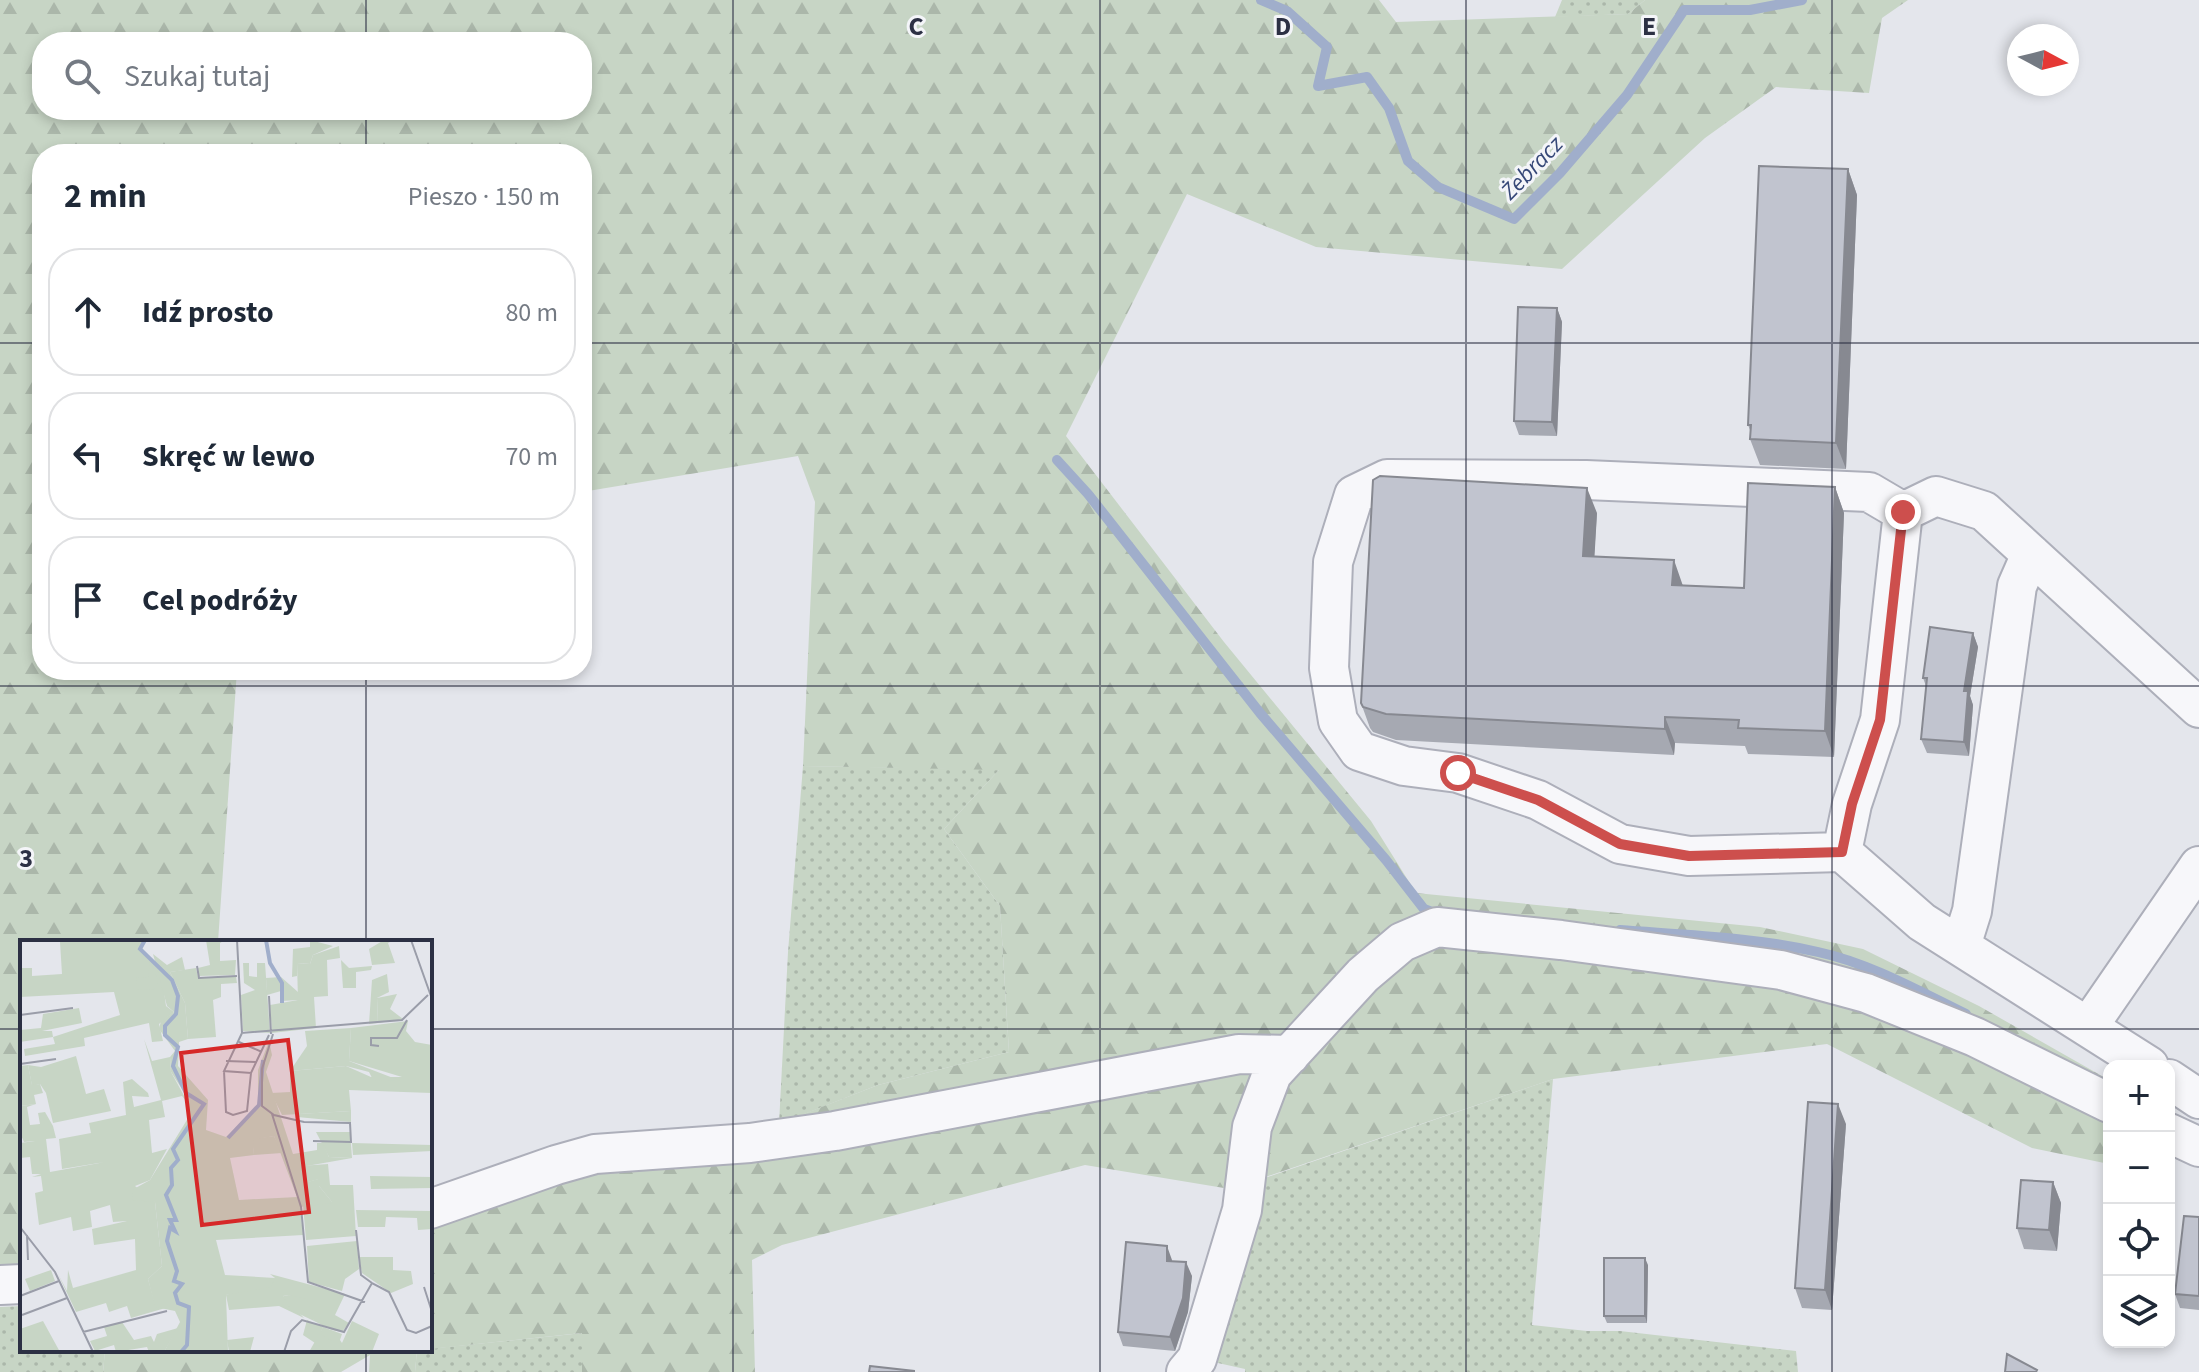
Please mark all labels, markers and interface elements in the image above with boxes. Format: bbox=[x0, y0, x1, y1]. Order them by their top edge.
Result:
text: C bbox=[908, 8, 924, 45]
text: D bbox=[1275, 8, 1291, 45]
text: E bbox=[1642, 8, 1656, 45]
north arrow bbox=[2007, 24, 2079, 96]
search box bbox=[32, 32, 592, 120]
icon: search bbox=[60, 54, 104, 98]
text: Szukaj tutaj bbox=[124, 55, 270, 98]
water label: Żebracz bbox=[1492, 127, 1572, 209]
text: 2 min bbox=[64, 172, 147, 221]
text: Pieszo · 150 m bbox=[408, 178, 560, 215]
icon: ahead bbox=[66, 290, 110, 334]
text: Idź prosto bbox=[142, 291, 274, 334]
text: 80 m bbox=[505, 294, 558, 331]
icon: left bbox=[66, 434, 110, 478]
text: Skręć w lewo bbox=[142, 435, 315, 478]
text: 70 m bbox=[505, 438, 558, 475]
route end bbox=[1885, 494, 1921, 530]
icon: arrive bbox=[66, 578, 110, 622]
text: Cel podróży bbox=[142, 579, 298, 622]
route start bbox=[1440, 755, 1476, 791]
text: 3 bbox=[19, 840, 33, 877]
inset map bbox=[20, 940, 432, 1352]
map controls bbox=[2103, 1060, 2175, 1348]
button: + bbox=[2103, 1060, 2175, 1132]
button: − bbox=[2103, 1132, 2175, 1204]
button: locate bbox=[2103, 1204, 2175, 1276]
button: layers bbox=[2103, 1276, 2175, 1348]

